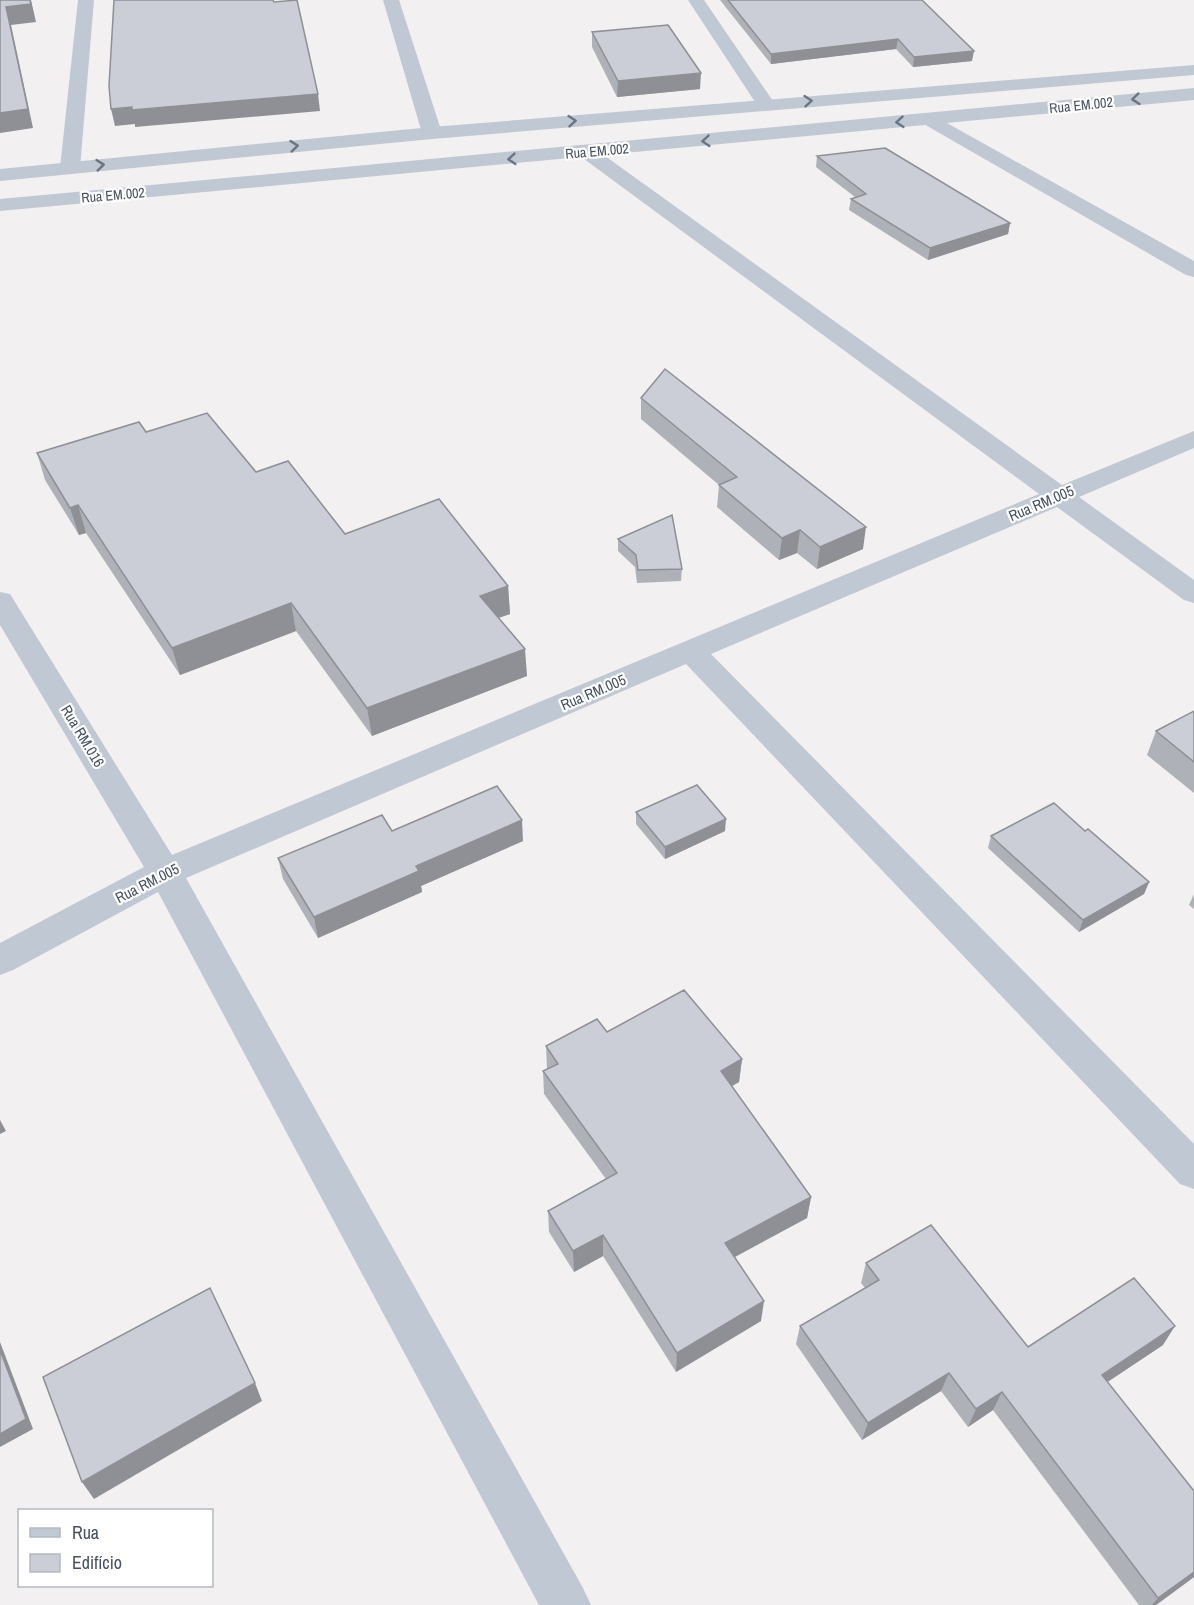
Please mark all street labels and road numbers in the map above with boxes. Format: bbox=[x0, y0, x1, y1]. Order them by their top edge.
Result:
street label: Rua EM.002 bbox=[1048, 93, 1114, 117]
street label: Rua EM.002 bbox=[564, 139, 630, 163]
street label: Rua EM.002 bbox=[80, 183, 146, 207]
street label: Rua RM.005 bbox=[1005, 480, 1077, 526]
street label: Rua RM.005 bbox=[557, 669, 629, 715]
street label: Rua RM.016 bbox=[56, 701, 110, 771]
street label: Rua RM.005 bbox=[111, 858, 183, 908]

